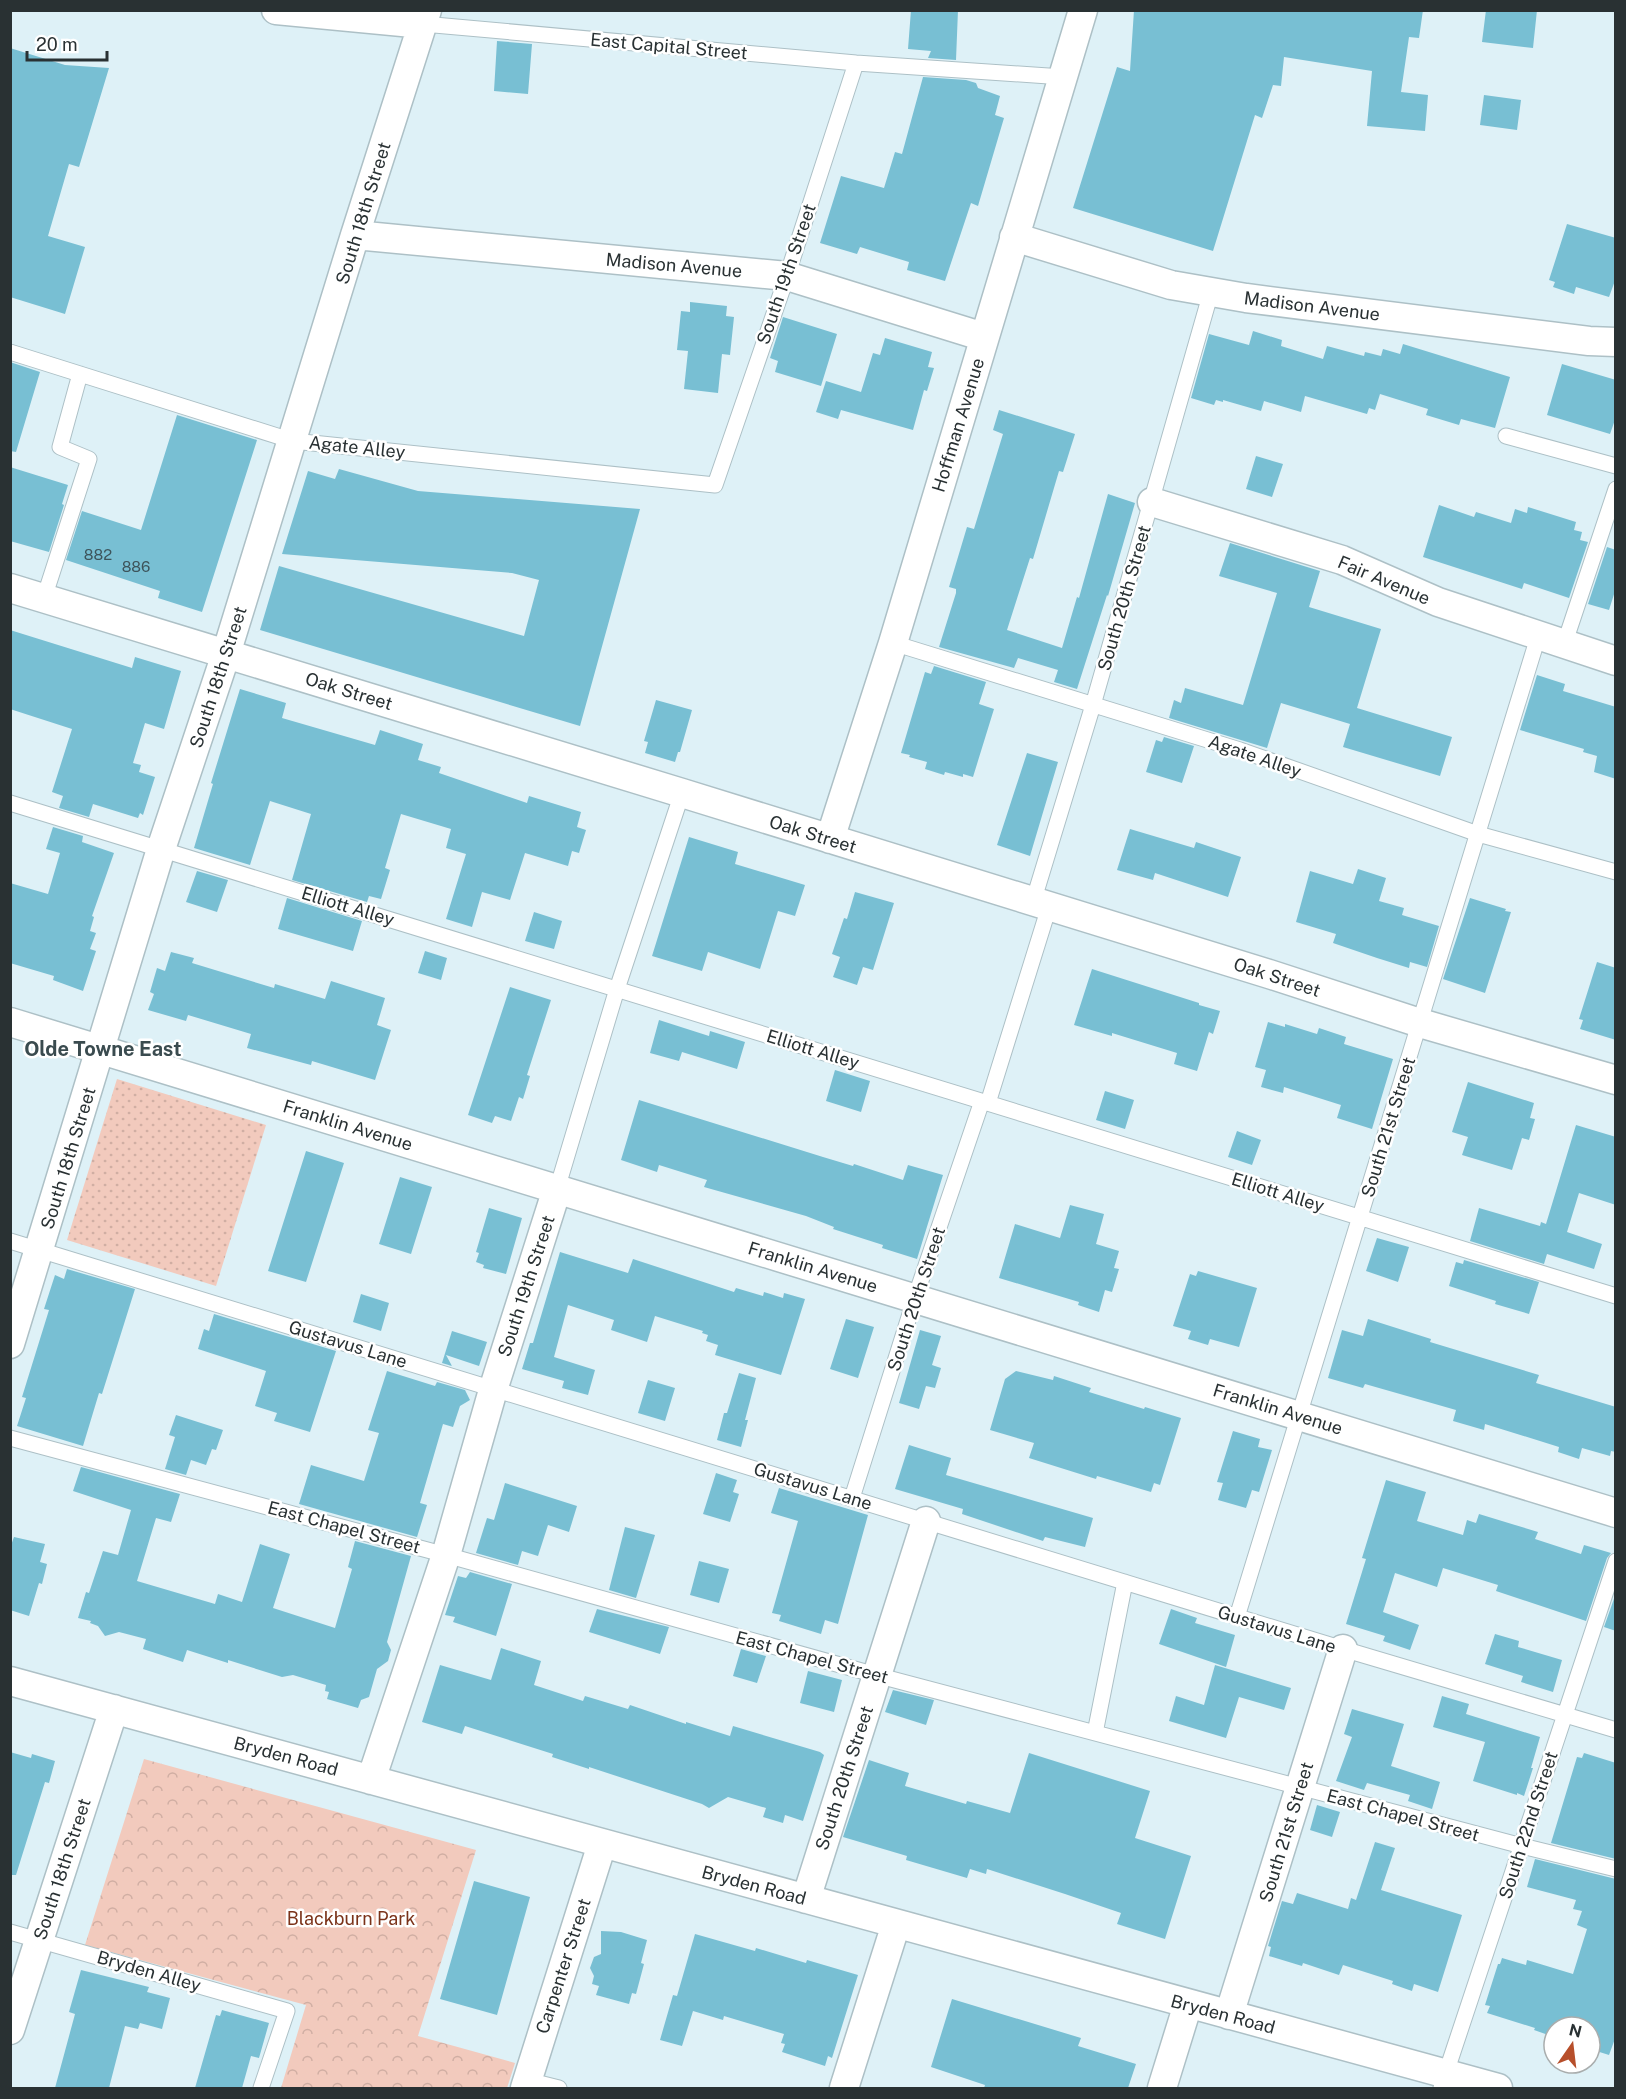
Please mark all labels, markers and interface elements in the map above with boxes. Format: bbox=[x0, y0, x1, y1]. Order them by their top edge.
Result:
scale bar bbox=[27, 24, 106, 62]
street label: East Capital Street bbox=[589, 29, 749, 63]
text: 20 m bbox=[36, 34, 78, 55]
street label: South 18th Street bbox=[331, 139, 395, 287]
street label: South 19th Street bbox=[752, 201, 820, 347]
street label: Madison Avenue bbox=[605, 249, 743, 281]
street label: Madison Avenue bbox=[1243, 287, 1381, 325]
street label: Hoffman Avenue bbox=[928, 355, 988, 495]
street label: Agate Alley bbox=[308, 431, 407, 463]
street label: South 20th Street bbox=[1093, 523, 1155, 673]
house number: 882 bbox=[84, 546, 112, 563]
street label: Fair Avenue bbox=[1335, 551, 1433, 609]
house number: 886 bbox=[122, 558, 150, 575]
street label: South 18th Street bbox=[185, 604, 251, 750]
street label: Oak Street bbox=[303, 668, 395, 714]
street label: Agate Alley bbox=[1206, 730, 1305, 782]
street label: Oak Street bbox=[767, 811, 859, 857]
street label: Elliott Alley bbox=[299, 882, 397, 930]
street label: Oak Street bbox=[1231, 953, 1323, 1001]
street label: Elliott Alley bbox=[764, 1025, 862, 1073]
district label: Olde Towne East bbox=[24, 1037, 182, 1061]
street label: South 21st Street bbox=[1357, 1054, 1419, 1200]
street label: South 18th Street bbox=[36, 1084, 100, 1232]
street label: Franklin Avenue bbox=[281, 1095, 415, 1155]
street label: Elliott Alley bbox=[1229, 1168, 1327, 1216]
street label: South 19th Street bbox=[493, 1213, 559, 1359]
street label: South 20th Street bbox=[883, 1224, 949, 1374]
street label: Franklin Avenue bbox=[746, 1237, 880, 1297]
street label: Gustavus Lane bbox=[286, 1316, 410, 1372]
street label: Franklin Avenue bbox=[1211, 1379, 1345, 1439]
street label: Gustavus Lane bbox=[751, 1458, 875, 1514]
street label: East Chapel Street bbox=[265, 1497, 423, 1557]
street label: Gustavus Lane bbox=[1215, 1601, 1339, 1657]
street label: East Chapel Street bbox=[733, 1627, 891, 1687]
street label: South 20th Street bbox=[811, 1703, 877, 1853]
street label: Bryden Road bbox=[232, 1732, 340, 1780]
street label: South 22nd Street bbox=[1494, 1749, 1562, 1901]
street label: South 21st Street bbox=[1255, 1759, 1317, 1905]
street label: East Chapel Street bbox=[1324, 1785, 1482, 1845]
street label: South 18th Street bbox=[29, 1796, 95, 1942]
street label: Bryden Road bbox=[700, 1861, 808, 1909]
street label: Carpenter Street bbox=[531, 1896, 595, 2036]
park label: Blackburn Park bbox=[287, 1908, 415, 1929]
street label: Bryden Alley bbox=[95, 1946, 204, 1996]
street label: Bryden Road bbox=[1169, 1990, 1277, 2038]
north arrow bbox=[1542, 2015, 1602, 2075]
text: N bbox=[1567, 2020, 1584, 2042]

